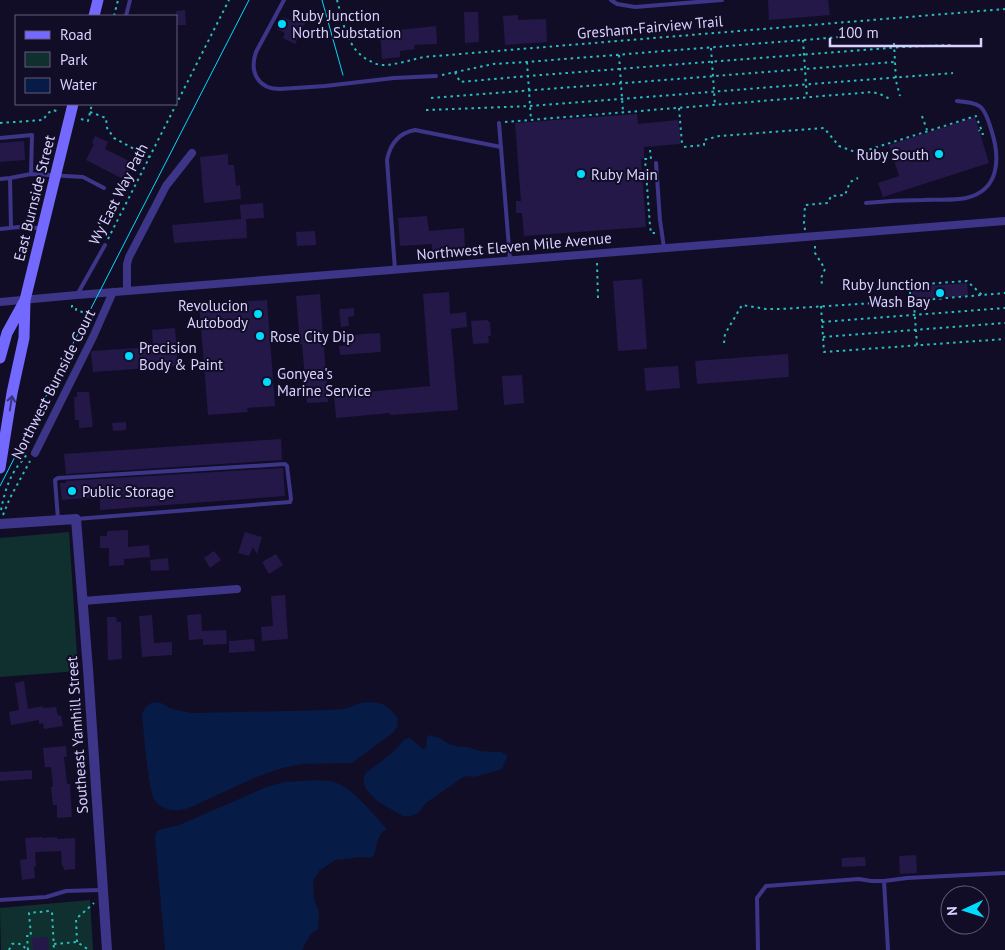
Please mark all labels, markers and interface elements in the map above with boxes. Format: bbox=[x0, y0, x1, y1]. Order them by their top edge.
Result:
place label: Ruby Junction North Substation bbox=[292, 6, 401, 42]
street label: Gresham-Fairview Trail bbox=[576, 11, 724, 43]
legend bbox=[15, 15, 178, 105]
scale bar bbox=[830, 15, 981, 47]
marker: Ruby Junction North Substation bbox=[276, 18, 288, 30]
text: 100 m bbox=[838, 23, 879, 42]
text: Road bbox=[60, 25, 92, 44]
text: Park bbox=[60, 50, 88, 69]
text: Water bbox=[60, 75, 97, 94]
street label: East Burnside Street bbox=[9, 133, 59, 263]
street label: Wy'East Way Path bbox=[84, 140, 152, 248]
place label: Ruby South bbox=[856, 145, 929, 164]
marker: Ruby South bbox=[933, 148, 945, 160]
place label: Ruby Main bbox=[591, 165, 658, 184]
marker: Ruby Main bbox=[575, 168, 587, 180]
street label: Northwest Eleven Mile Avenue bbox=[416, 228, 612, 264]
place label: Ruby Junction Wash Bay bbox=[842, 275, 930, 311]
marker: Ruby Junction Wash Bay bbox=[934, 287, 946, 299]
place label: Revolucion Autobody bbox=[178, 296, 248, 332]
street label: Northwest Burnside Court bbox=[7, 306, 99, 462]
marker: Revolucion Autobody bbox=[252, 308, 264, 320]
place label: Rose City Dip bbox=[270, 327, 354, 346]
marker: Rose City Dip bbox=[254, 330, 266, 342]
place label: Precision Body & Paint bbox=[139, 338, 223, 374]
marker: Precision Body & Paint bbox=[123, 350, 135, 362]
place label: Gonyea's Marine Service bbox=[277, 364, 371, 400]
marker: Gonyea's Marine Service bbox=[261, 376, 273, 388]
one-way arrow bbox=[6, 395, 16, 411]
place label: Public Storage bbox=[82, 482, 174, 501]
marker: Public Storage bbox=[66, 485, 78, 497]
street label: Southeast Yamhill Street bbox=[62, 656, 92, 814]
north arrow bbox=[940, 885, 990, 935]
text: N bbox=[943, 906, 961, 916]

